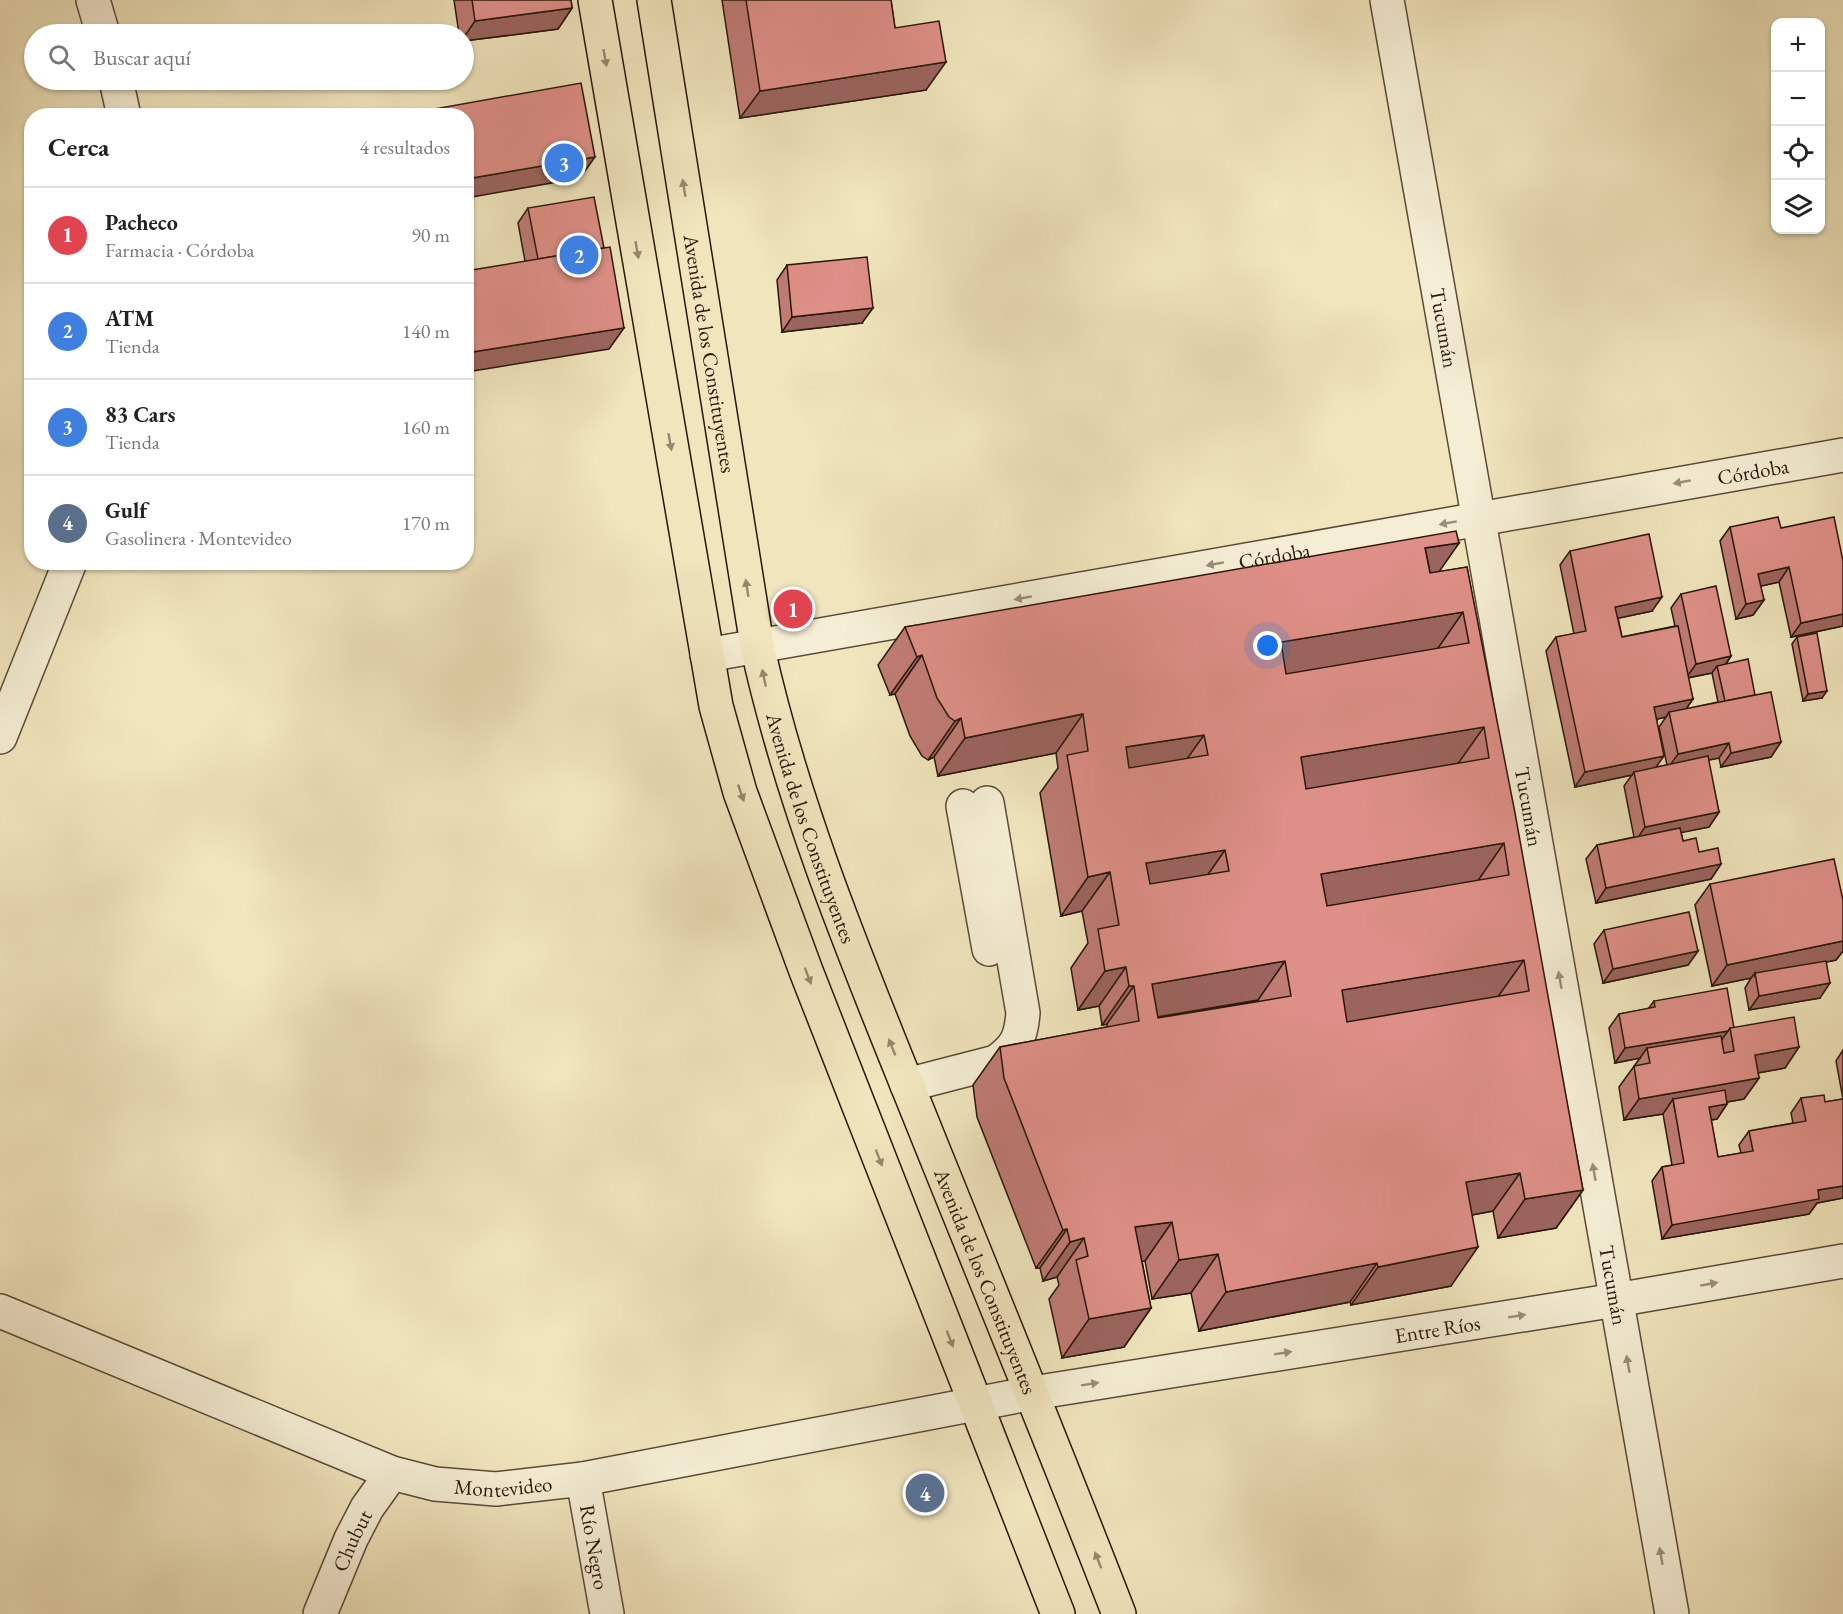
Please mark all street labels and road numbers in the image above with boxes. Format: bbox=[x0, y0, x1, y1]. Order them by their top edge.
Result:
street label: Avenida de los Constituyentes bbox=[678, 231, 743, 475]
street label: Tucumán bbox=[1425, 286, 1465, 370]
street label: Córdoba bbox=[1715, 451, 1791, 490]
street label: Córdoba bbox=[1236, 535, 1313, 575]
street label: Avenida de los Constituyentes bbox=[760, 709, 863, 947]
street label: Tucumán bbox=[1509, 764, 1550, 849]
street label: Avenida de los Constituyentes bbox=[928, 1163, 1044, 1398]
street label: Tucumán bbox=[1594, 1243, 1634, 1327]
street label: Entre Ríos bbox=[1393, 1308, 1482, 1349]
street label: Montevideo bbox=[453, 1469, 554, 1503]
street label: Río Negro bbox=[574, 1502, 616, 1592]
street label: Chubut bbox=[326, 1504, 378, 1575]

